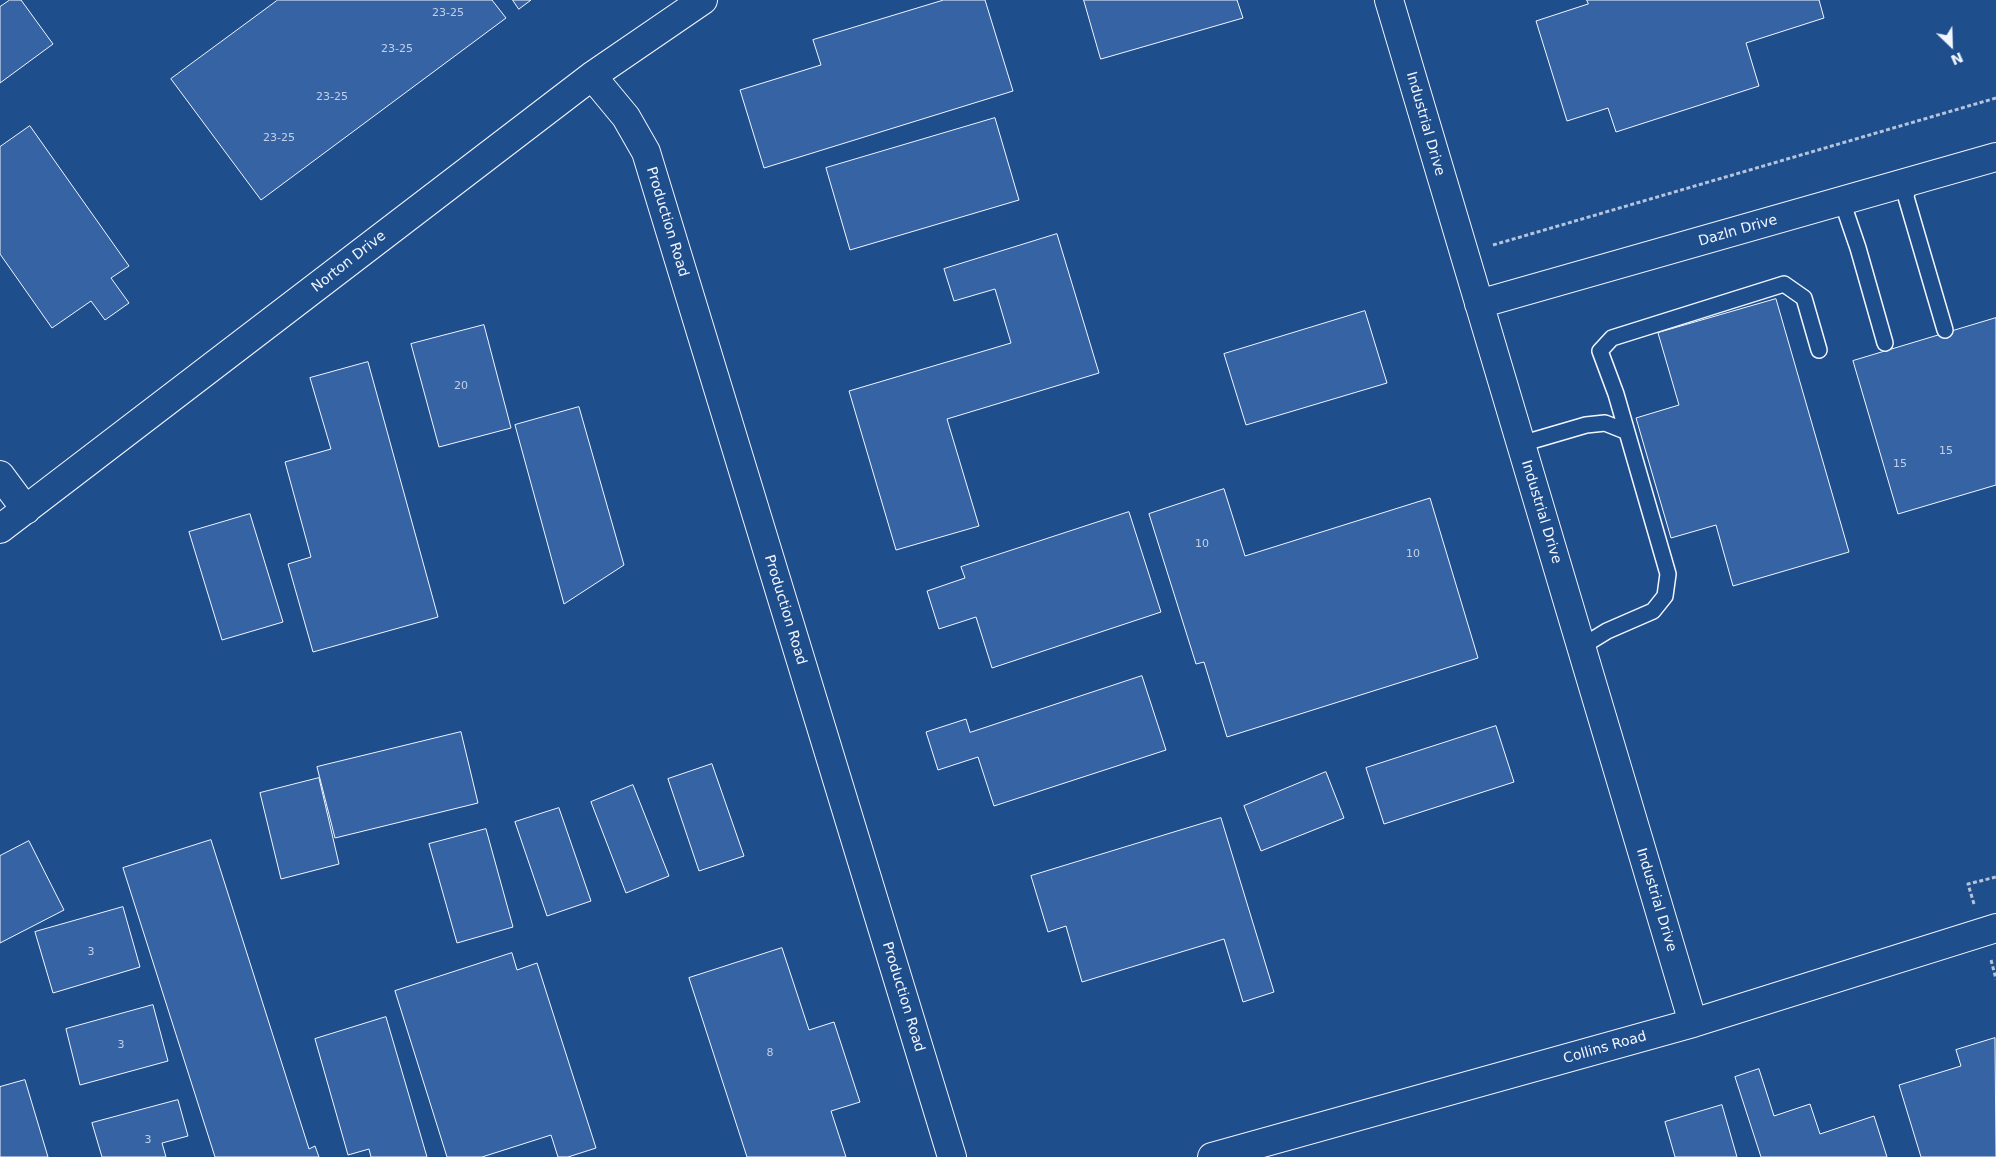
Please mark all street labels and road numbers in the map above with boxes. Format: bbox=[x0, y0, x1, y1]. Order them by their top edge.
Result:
street label: Industrial Drive bbox=[1402, 70, 1448, 178]
street label: Production Road bbox=[642, 165, 692, 279]
street label: Dazln Drive bbox=[1697, 212, 1779, 250]
street label: Norton Drive bbox=[309, 228, 389, 296]
street label: Industrial Drive bbox=[1517, 458, 1565, 566]
street label: Production Road bbox=[760, 553, 810, 667]
street label: Industrial Drive bbox=[1632, 846, 1680, 954]
street label: Production Road bbox=[878, 940, 928, 1054]
street label: Collins Road bbox=[1561, 1028, 1649, 1068]

